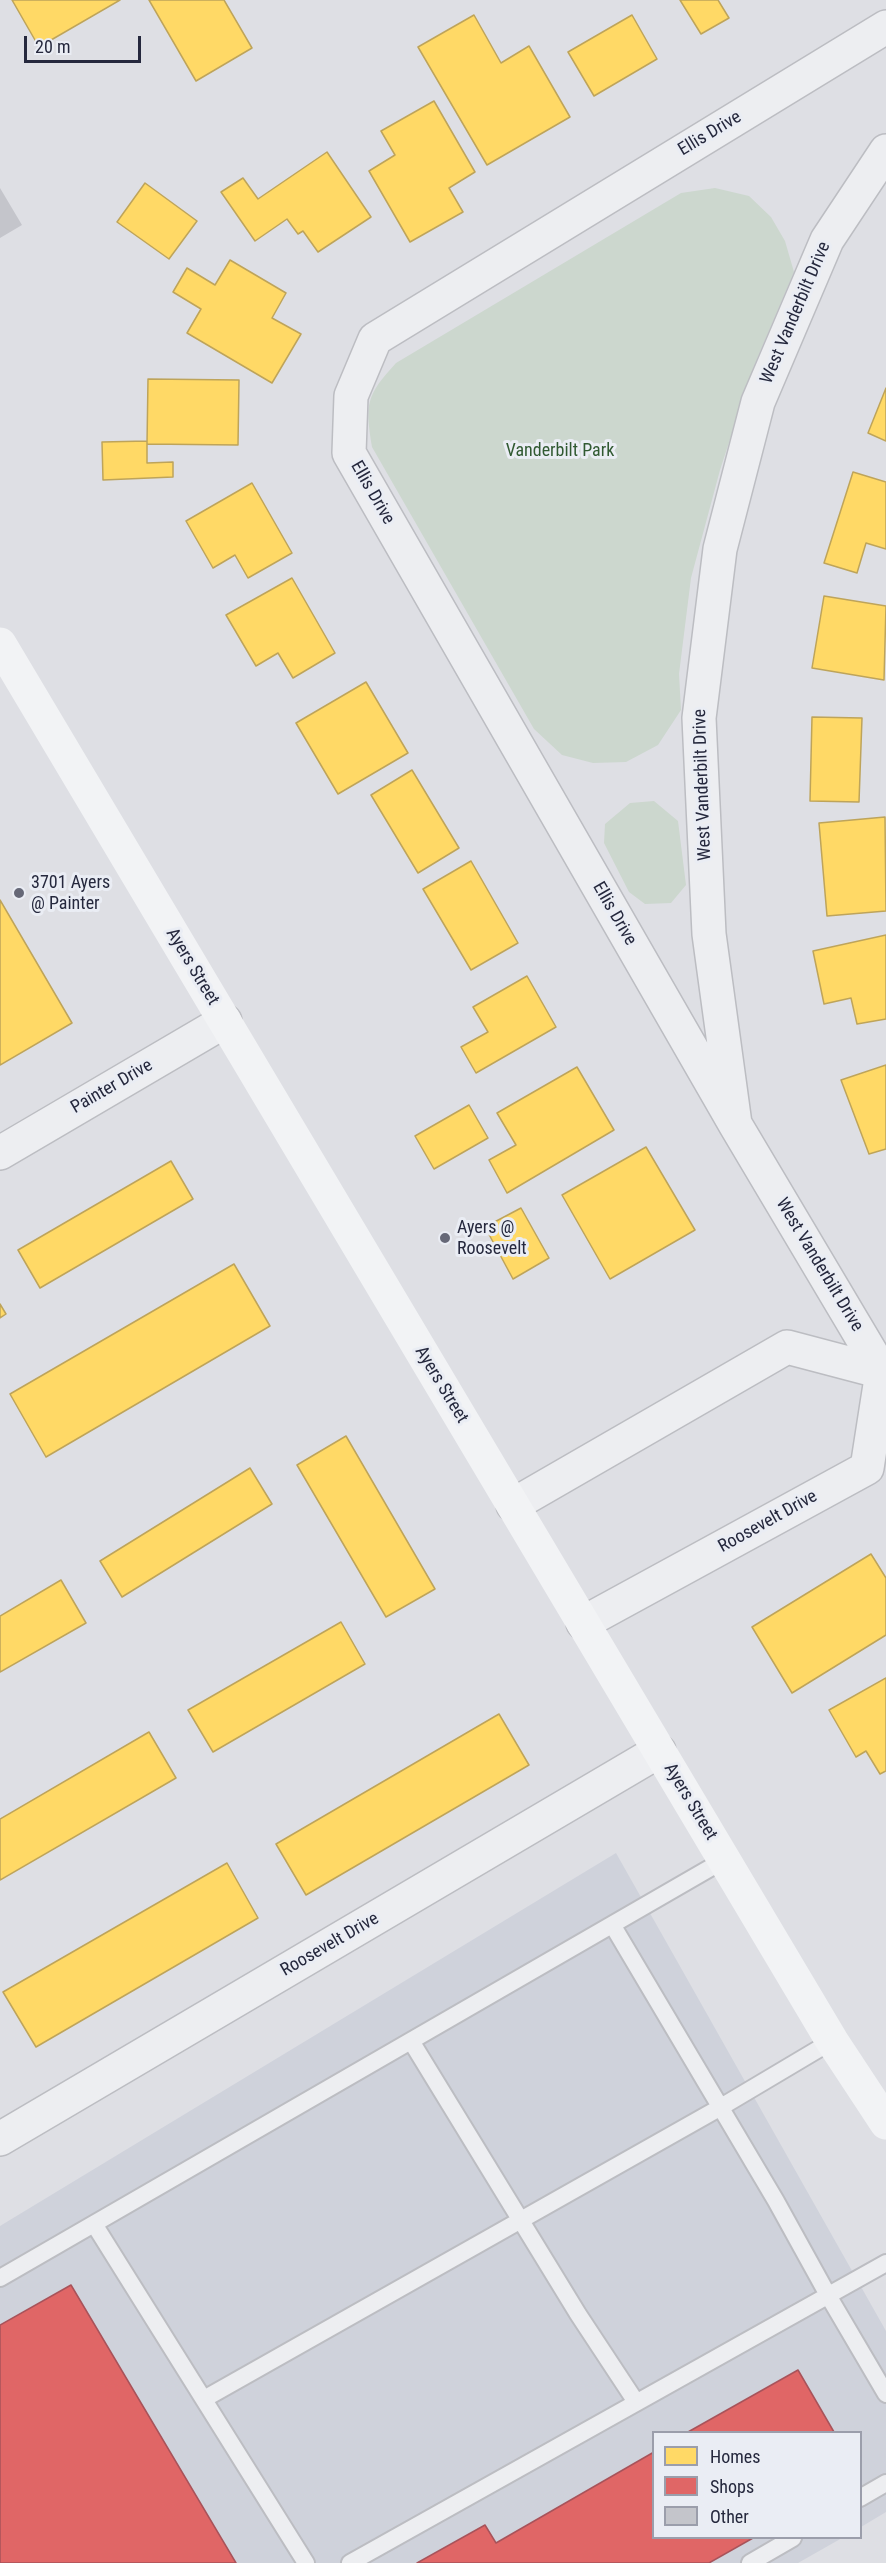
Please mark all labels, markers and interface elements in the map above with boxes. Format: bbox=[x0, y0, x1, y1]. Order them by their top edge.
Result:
scale bar bbox=[27, 24, 144, 62]
text: 20 m bbox=[35, 36, 70, 57]
street label: Ellis Drive bbox=[675, 107, 745, 161]
street label: West Vanderbilt Drive bbox=[756, 239, 836, 387]
park label: Vanderbilt Park bbox=[506, 440, 614, 462]
street label: Ellis Drive bbox=[345, 457, 399, 529]
street label: West Vanderbilt Drive bbox=[690, 709, 716, 861]
place label: 3701 Ayers @ Painter bbox=[31, 872, 110, 914]
street label: Ellis Drive bbox=[587, 878, 641, 950]
marker: 3701 Ayers @ Painter bbox=[12, 886, 26, 900]
street label: Ayers Street bbox=[161, 925, 223, 1009]
street label: Painter Drive bbox=[67, 1055, 157, 1119]
street label: West Vanderbilt Drive bbox=[771, 1194, 867, 1336]
place label: Ayers @ Roosevelt bbox=[457, 1217, 527, 1260]
marker: Ayers @ Roosevelt bbox=[438, 1231, 452, 1245]
street label: Ayers Street bbox=[410, 1343, 472, 1427]
street label: Roosevelt Drive bbox=[715, 1486, 821, 1558]
street label: Ayers Street bbox=[659, 1760, 721, 1844]
street label: Roosevelt Drive bbox=[277, 1908, 383, 1982]
legend bbox=[652, 2431, 862, 2539]
text: Homes bbox=[710, 2446, 760, 2467]
text: Shops bbox=[710, 2476, 754, 2497]
text: Other bbox=[710, 2506, 749, 2527]

